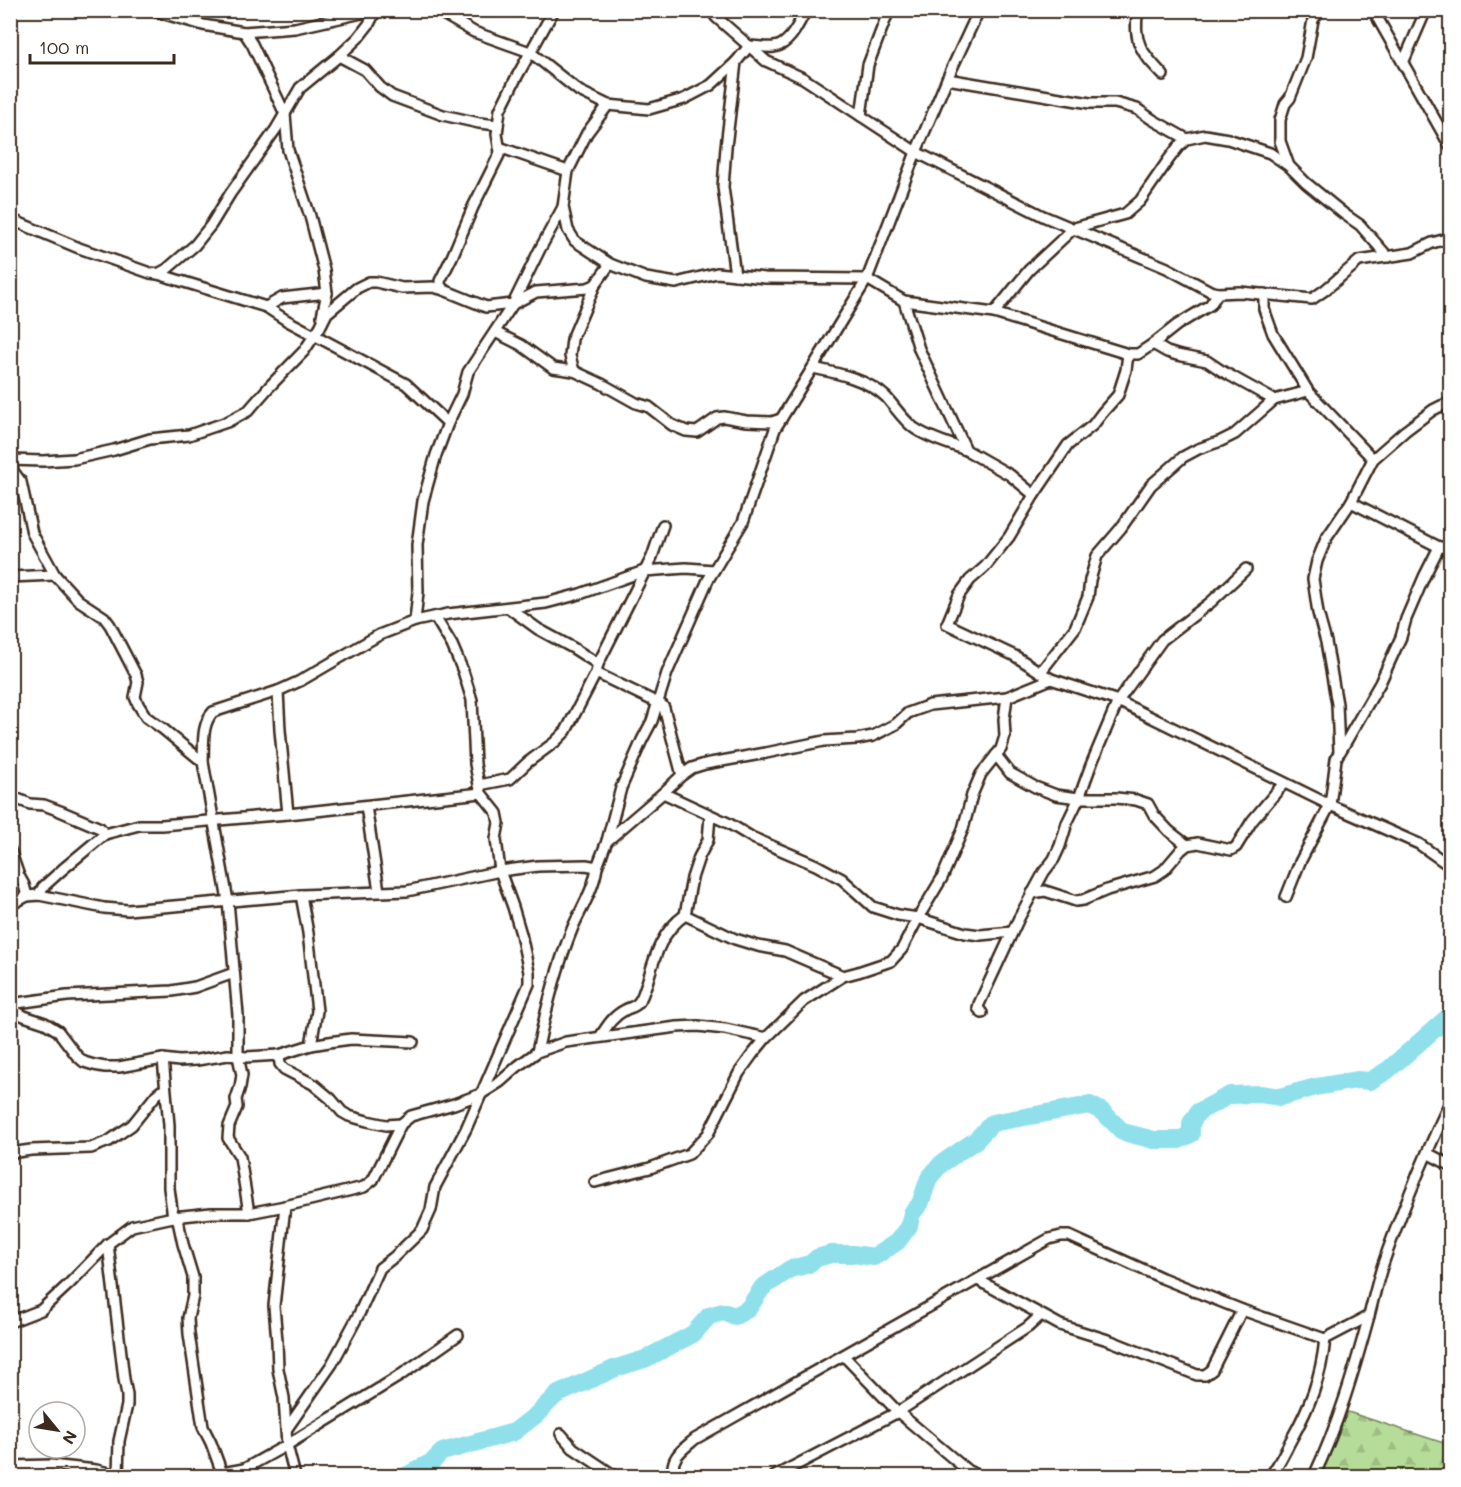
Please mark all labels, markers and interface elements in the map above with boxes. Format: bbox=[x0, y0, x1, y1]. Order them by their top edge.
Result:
scale bar bbox=[30, 27, 174, 65]
text: 100 m bbox=[39, 35, 89, 59]
north arrow bbox=[27, 1400, 87, 1460]
text: N bbox=[58, 1427, 83, 1448]

